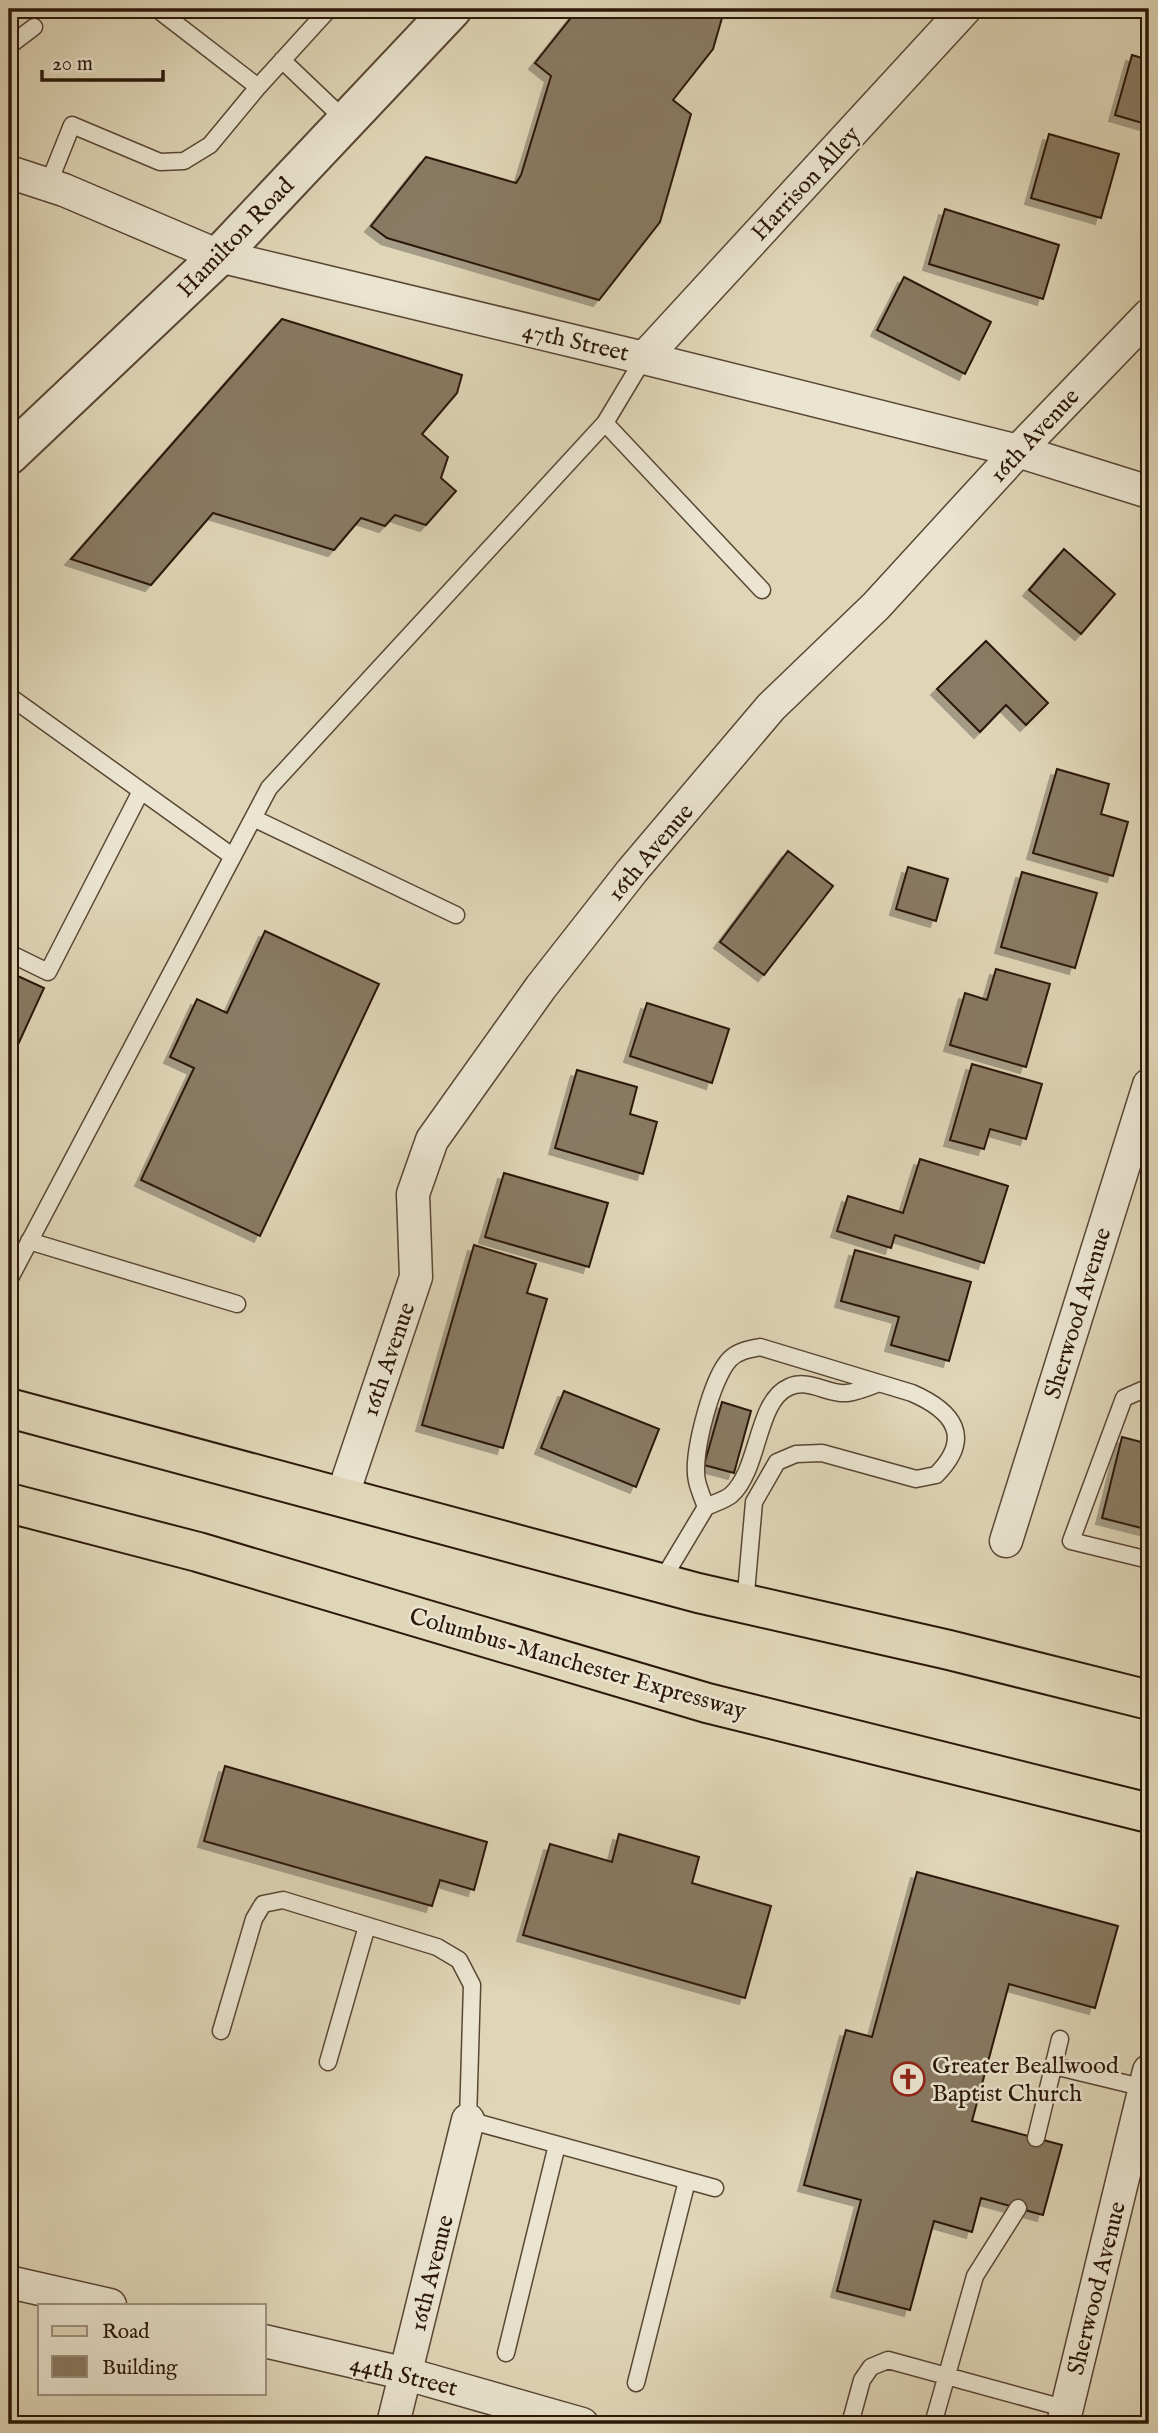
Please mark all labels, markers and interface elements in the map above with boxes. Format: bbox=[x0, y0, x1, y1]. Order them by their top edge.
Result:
scale bar bbox=[42, 38, 163, 82]
text: 20 m bbox=[52, 51, 93, 78]
street label: Harrison Alley bbox=[745, 120, 867, 248]
street label: Hamilton Road bbox=[171, 171, 301, 305]
street label: 47th Street bbox=[519, 315, 632, 370]
street label: 16th Avenue bbox=[983, 382, 1087, 490]
street label: 16th Avenue bbox=[601, 798, 701, 908]
street label: Sherwood Avenue bbox=[1038, 1224, 1119, 1403]
street label: 16th Avenue bbox=[355, 1298, 423, 1421]
street label: Columbus-Manchester Expressway bbox=[405, 1601, 750, 1728]
place label: Greater Beallwood Baptist Church bbox=[932, 2051, 1119, 2110]
church icon: Greater Beallwood Baptist Church bbox=[889, 2060, 927, 2098]
street label: Sherwood Avenue bbox=[1061, 2198, 1134, 2378]
street label: 16th Avenue bbox=[403, 2212, 462, 2335]
legend bbox=[38, 2304, 266, 2394]
text: Road bbox=[102, 2319, 150, 2346]
street label: 44th Street bbox=[347, 2348, 460, 2405]
text: Building bbox=[102, 2355, 178, 2382]

